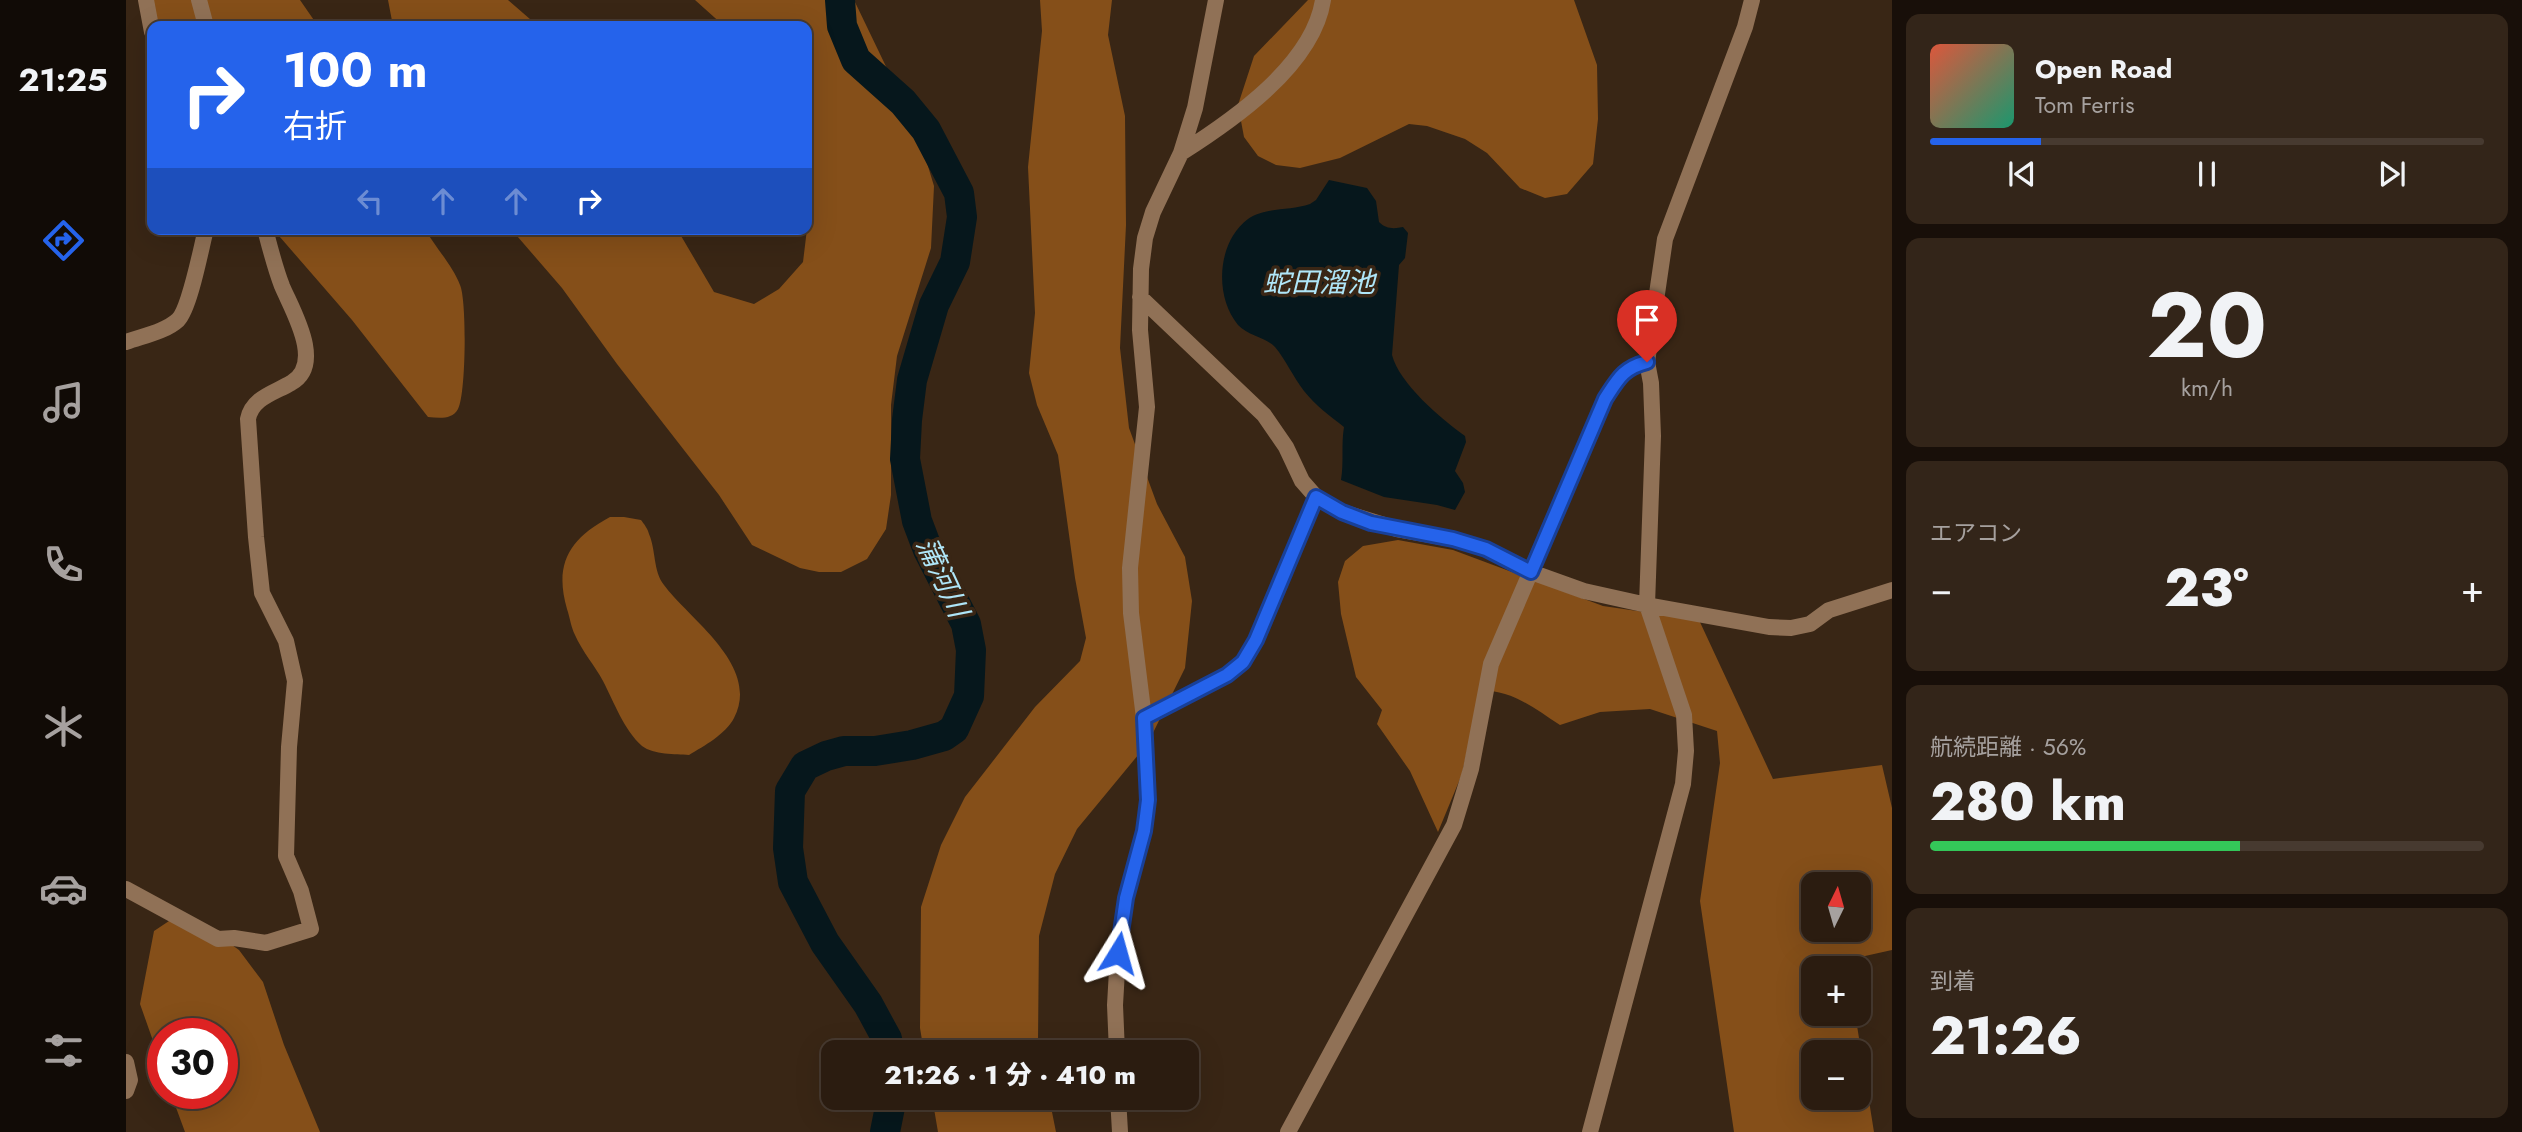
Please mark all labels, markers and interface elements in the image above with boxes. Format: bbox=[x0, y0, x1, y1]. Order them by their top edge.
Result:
text: 100 m bbox=[283, 35, 428, 105]
icon: right bbox=[168, 49, 259, 140]
text: Open Road bbox=[2035, 50, 2172, 88]
text: 21:25 bbox=[18, 57, 108, 103]
text: Tom Ferris bbox=[2035, 88, 2134, 122]
text: 右折 bbox=[283, 103, 347, 149]
icon: previous bbox=[2003, 155, 2041, 193]
icon: pause bbox=[2188, 155, 2226, 193]
icon: next bbox=[2373, 155, 2411, 193]
icon: left bbox=[351, 182, 389, 220]
icon: ahead bbox=[424, 182, 462, 220]
icon: ahead bbox=[497, 182, 535, 220]
icon: right bbox=[570, 182, 608, 220]
icon: directions bbox=[39, 216, 88, 265]
text: 20 bbox=[2147, 260, 2267, 391]
water label: 蛇田溜池 bbox=[1263, 262, 1378, 303]
pin bbox=[1617, 290, 1677, 362]
icon: arrive bbox=[1628, 301, 1666, 339]
text: km/h bbox=[2181, 371, 2233, 405]
icon: music bbox=[39, 378, 88, 427]
text: エアコン bbox=[1930, 516, 2022, 550]
water label: 蒲河川 bbox=[906, 530, 980, 627]
icon: phone bbox=[39, 540, 88, 589]
text: 23° bbox=[2164, 550, 2249, 626]
text: − bbox=[1930, 561, 1952, 616]
text: + bbox=[2461, 561, 2484, 616]
icon: climate bbox=[39, 702, 88, 751]
text: 航続距離 · 56% bbox=[1930, 730, 2086, 764]
text: 280 km bbox=[1930, 764, 2126, 840]
icon: car bbox=[39, 864, 88, 913]
north arrow bbox=[1801, 872, 1871, 942]
map controls bbox=[1801, 872, 1871, 1110]
position arrow bbox=[1081, 916, 1155, 990]
button: + bbox=[1801, 956, 1871, 1026]
text: 到着 bbox=[1930, 964, 1976, 998]
text: 21:26 bbox=[1930, 998, 2082, 1074]
speed limit sign: 30 bbox=[147, 1018, 238, 1109]
icon: filters bbox=[39, 1026, 88, 1075]
button: − bbox=[1801, 1040, 1871, 1110]
text: 21:26 · 1 分 · 410 m bbox=[884, 1056, 1136, 1094]

